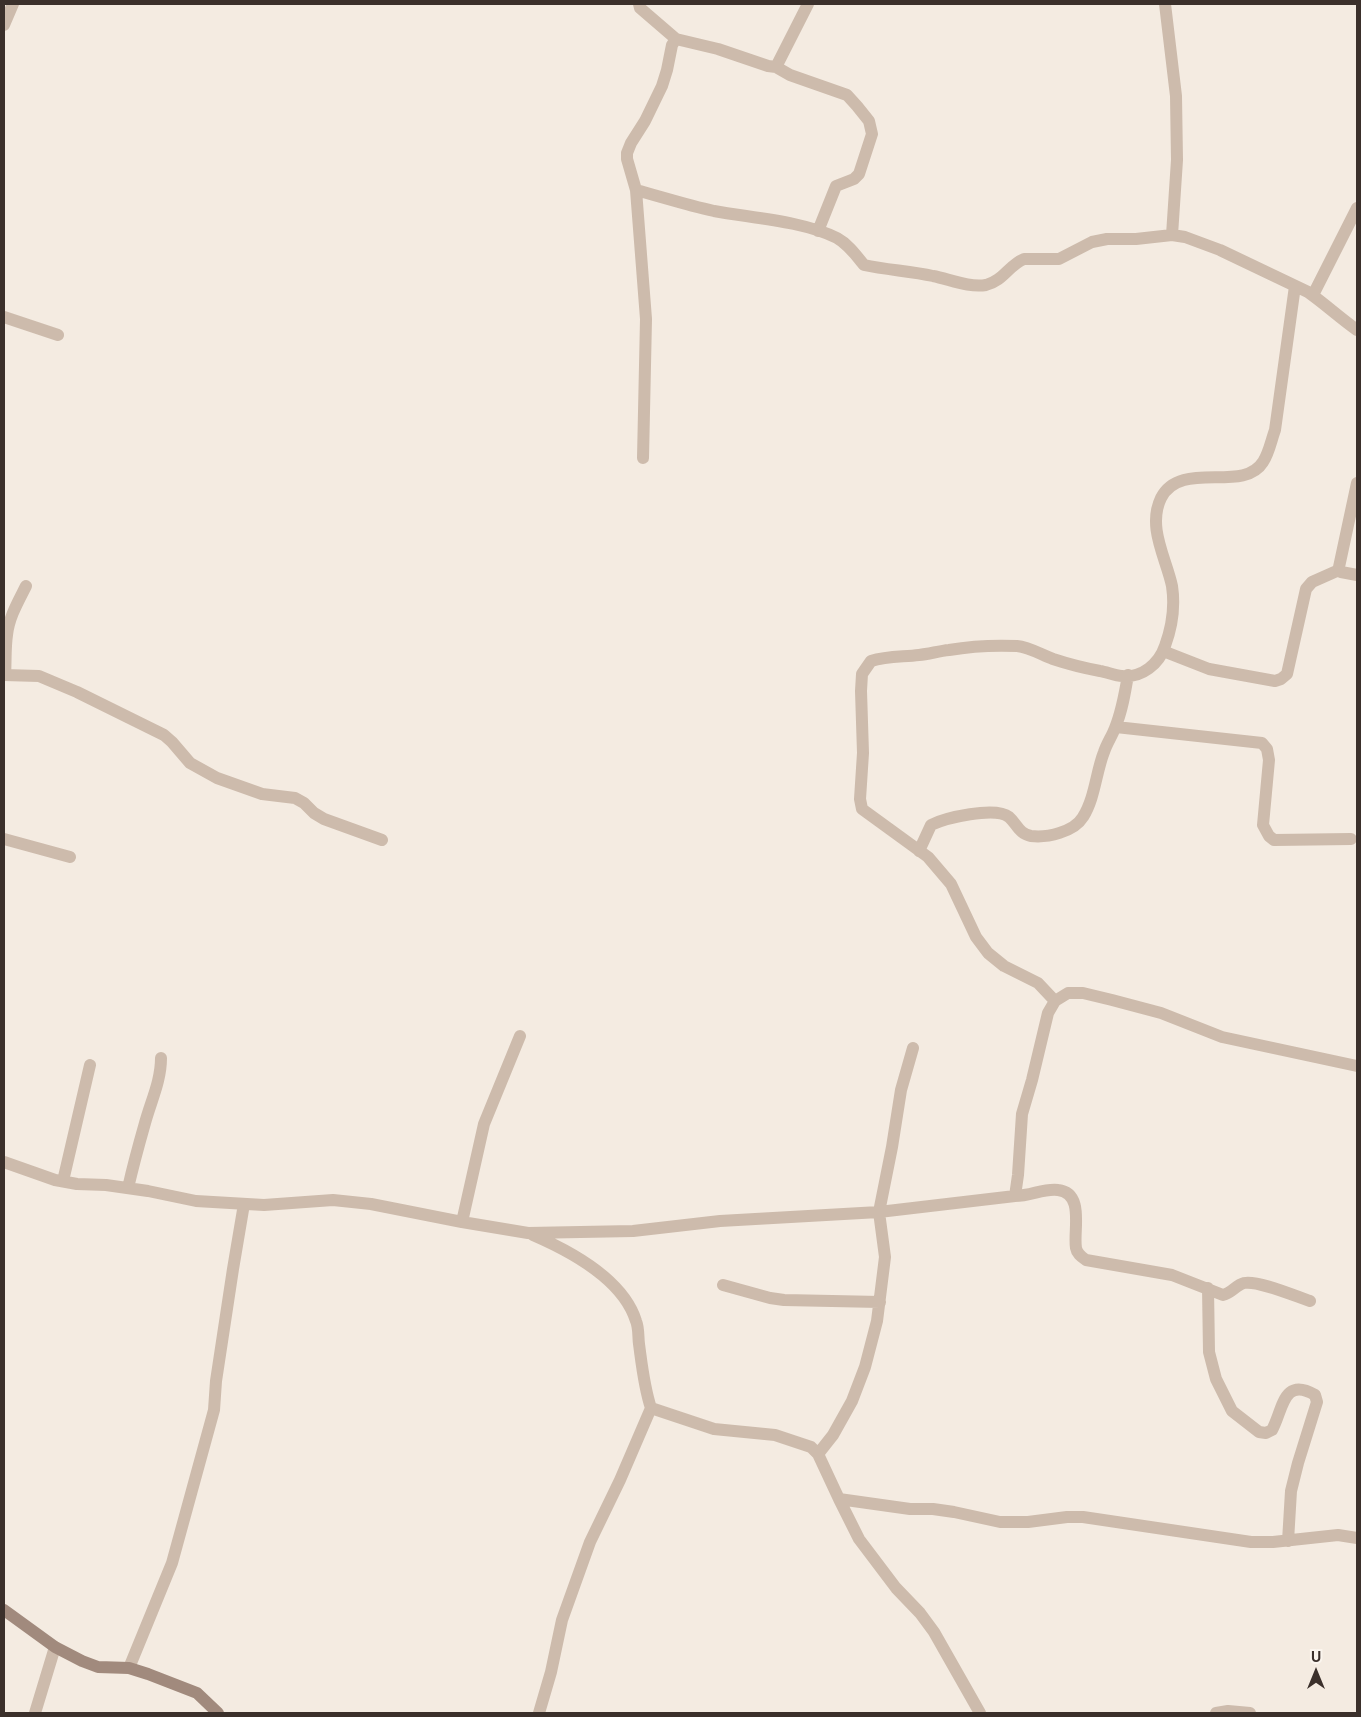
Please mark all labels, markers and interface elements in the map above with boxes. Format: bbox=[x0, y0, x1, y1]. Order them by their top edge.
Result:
north arrow bbox=[1291, 1647, 1341, 1697]
text: U bbox=[1311, 1648, 1321, 1665]

